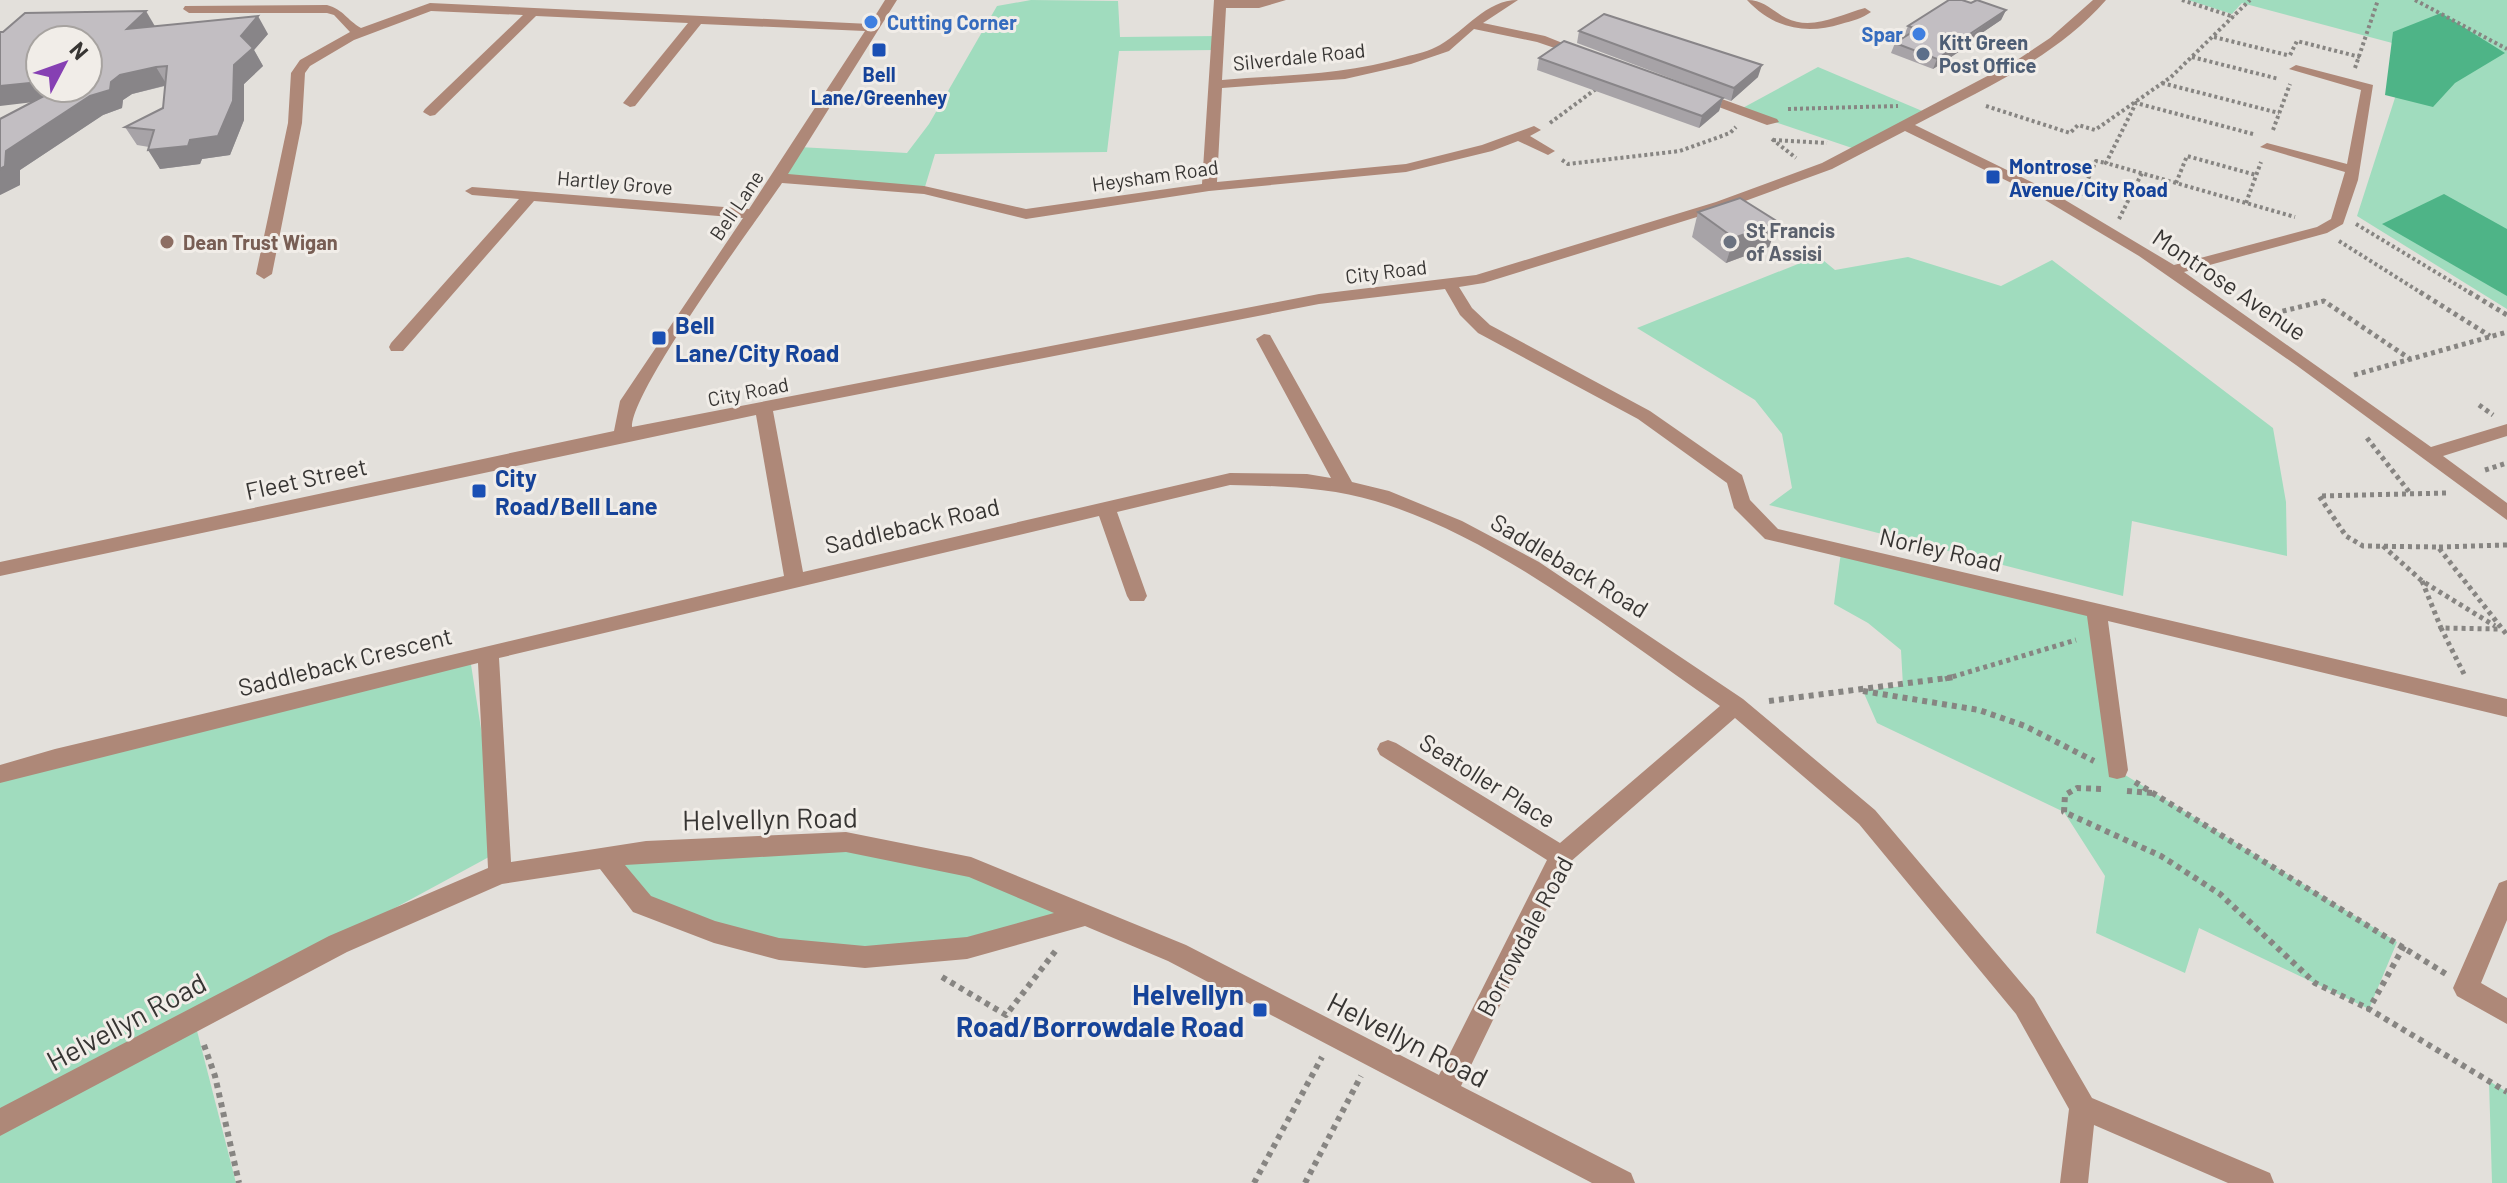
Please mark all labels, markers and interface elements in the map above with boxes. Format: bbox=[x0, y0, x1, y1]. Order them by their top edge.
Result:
place label: Cutting Corner bbox=[887, 10, 1017, 34]
marker: Cutting Corner bbox=[862, 13, 880, 31]
place label: Spar bbox=[1862, 22, 1903, 46]
north arrow bbox=[24, 24, 104, 104]
marker: Spar bbox=[1910, 25, 1928, 43]
place label: Kitt Green Post Office bbox=[1939, 30, 2037, 77]
text: N bbox=[65, 36, 94, 64]
street label: Silverdale Road bbox=[1232, 37, 1366, 75]
marker: Bell Lane/Greenhey bbox=[870, 41, 888, 59]
marker: Kitt Green Post Office bbox=[1914, 45, 1932, 63]
place label: Bell Lane/Greenhey bbox=[811, 62, 947, 109]
street label: Heysham Road bbox=[1090, 154, 1220, 196]
place label: Montrose Avenue/City Road bbox=[2009, 154, 2168, 201]
street label: Hartley Grove bbox=[556, 165, 674, 199]
street label: Bell Lane bbox=[704, 165, 768, 245]
marker: Montrose Avenue/City Road bbox=[1984, 168, 2002, 186]
place label: St Francis of Assisi bbox=[1746, 218, 1835, 265]
street label: Montrose Avenue bbox=[2148, 222, 2312, 346]
place label: Dean Trust Wigan bbox=[183, 230, 338, 254]
marker: Dean Trust Wigan bbox=[158, 233, 176, 251]
marker: St Francis of Assisi bbox=[1721, 233, 1739, 251]
street label: City Road bbox=[1344, 254, 1428, 288]
place label: Bell Lane/City Road bbox=[675, 310, 839, 367]
marker: Bell Lane/City Road bbox=[650, 329, 668, 347]
street label: City Road bbox=[705, 371, 791, 411]
street label: Fleet Street bbox=[243, 451, 369, 505]
place label: City Road/Bell Lane bbox=[495, 463, 658, 520]
marker: City Road/Bell Lane bbox=[470, 482, 488, 500]
street label: Saddleback Road bbox=[822, 491, 1002, 559]
street label: Saddleback Road bbox=[1486, 507, 1654, 623]
street label: Norley Road bbox=[1877, 521, 2005, 577]
street label: Saddleback Crescent bbox=[235, 620, 455, 702]
street label: Seatoller Place bbox=[1415, 727, 1561, 833]
street label: Helvellyn Road bbox=[682, 799, 858, 837]
street label: Borrowdale Road bbox=[1470, 851, 1578, 1021]
street label: Helvellyn Road bbox=[40, 965, 212, 1077]
place label: Helvellyn Road/Borrowdale Road bbox=[956, 977, 1244, 1043]
street label: Helvellyn Road bbox=[1322, 984, 1494, 1094]
marker: Helvellyn Road/Borrowdale Road bbox=[1251, 1001, 1269, 1019]

